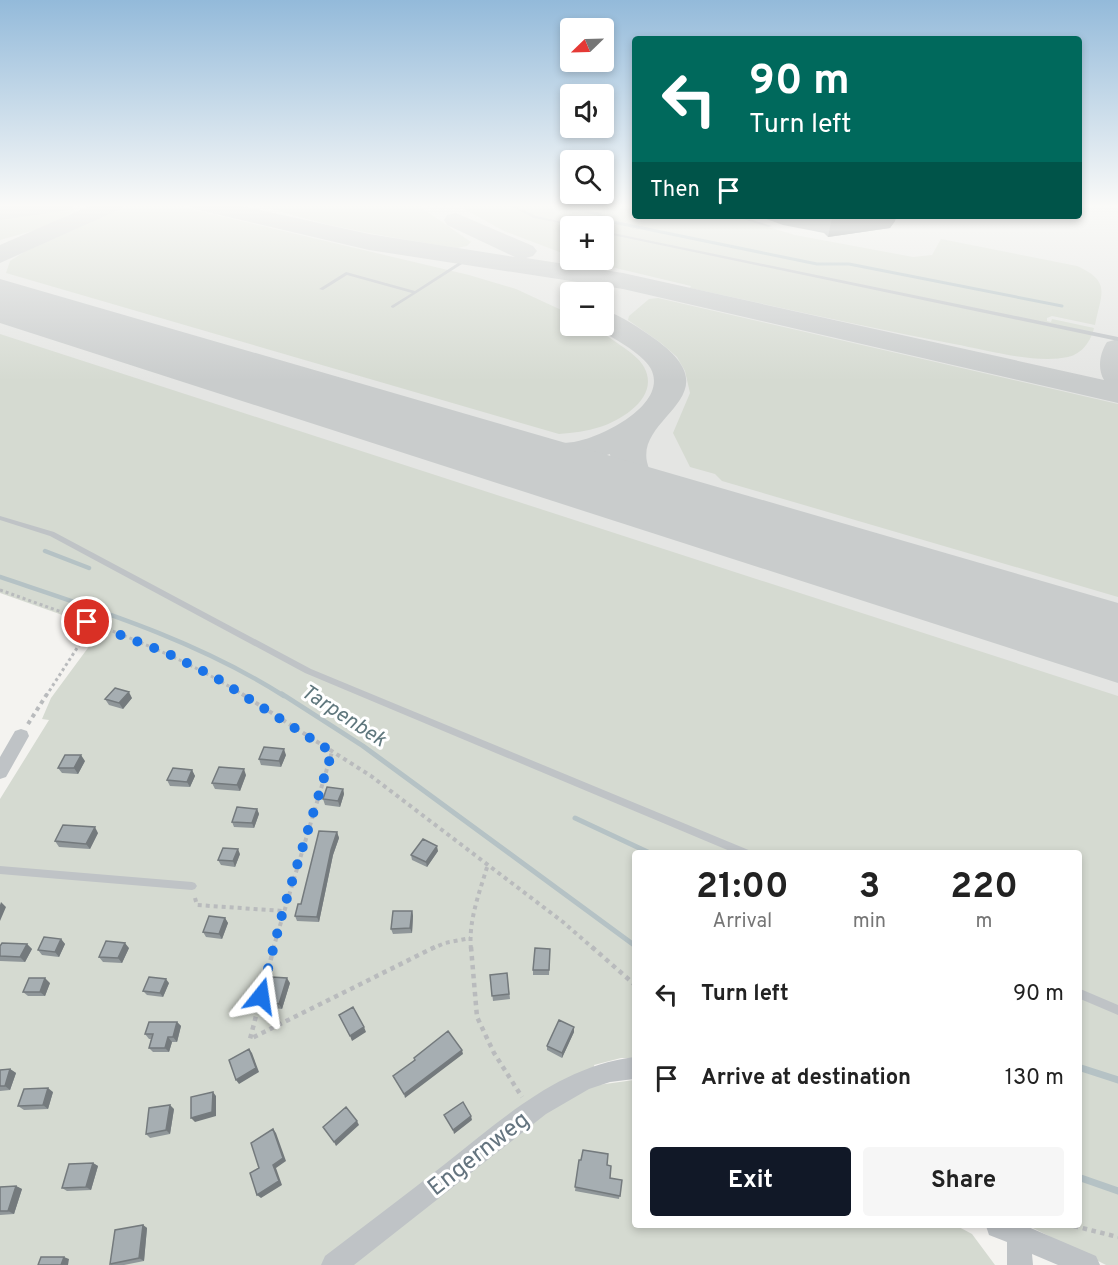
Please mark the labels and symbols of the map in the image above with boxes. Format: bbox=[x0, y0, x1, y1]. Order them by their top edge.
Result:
north arrow bbox=[560, 18, 614, 72]
pin bbox=[61, 596, 112, 647]
water label: Tarpenbek bbox=[295, 679, 391, 754]
position arrow bbox=[229, 964, 293, 1028]
street label: Engernweg bbox=[422, 1106, 536, 1204]

